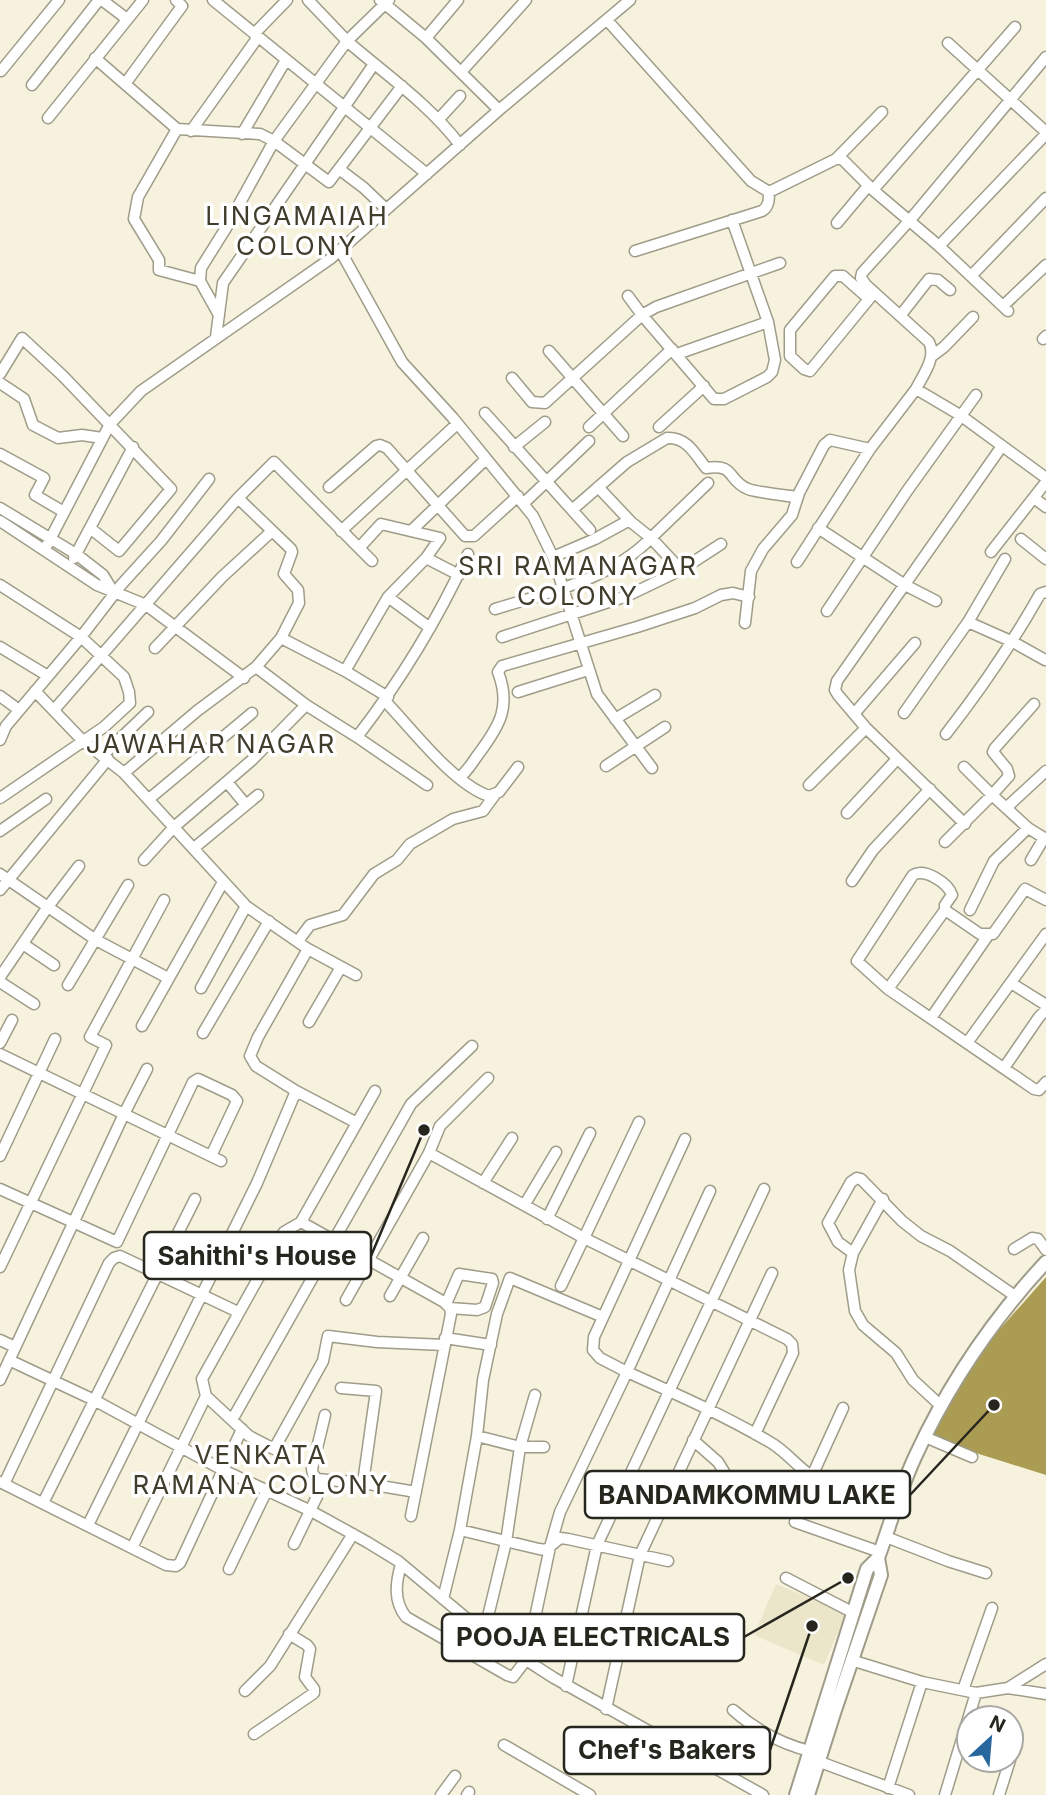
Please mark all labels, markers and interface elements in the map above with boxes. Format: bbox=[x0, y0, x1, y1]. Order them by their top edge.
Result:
district label: LINGAMAIAH COLONY bbox=[205, 200, 389, 261]
district label: SRI RAMANAGAR COLONY bbox=[458, 550, 698, 611]
district label: JAWAHAR NAGAR bbox=[86, 728, 336, 759]
callout: Sahithi's House bbox=[144, 1232, 371, 1279]
text: Sahithi's House bbox=[157, 1240, 357, 1271]
district label: VENKATA RAMANA COLONY bbox=[133, 1439, 389, 1500]
callout: BANDAMKOMMU LAKE bbox=[585, 1471, 910, 1518]
text: BANDAMKOMMU LAKE bbox=[598, 1479, 896, 1510]
callout: POOJA ELECTRICALS bbox=[442, 1614, 744, 1661]
text: POOJA ELECTRICALS bbox=[456, 1621, 730, 1652]
north arrow bbox=[955, 1704, 1025, 1774]
text: N bbox=[986, 1711, 1009, 1738]
callout: Chef's Bakers bbox=[564, 1727, 770, 1774]
text: Chef's Bakers bbox=[578, 1734, 756, 1765]

